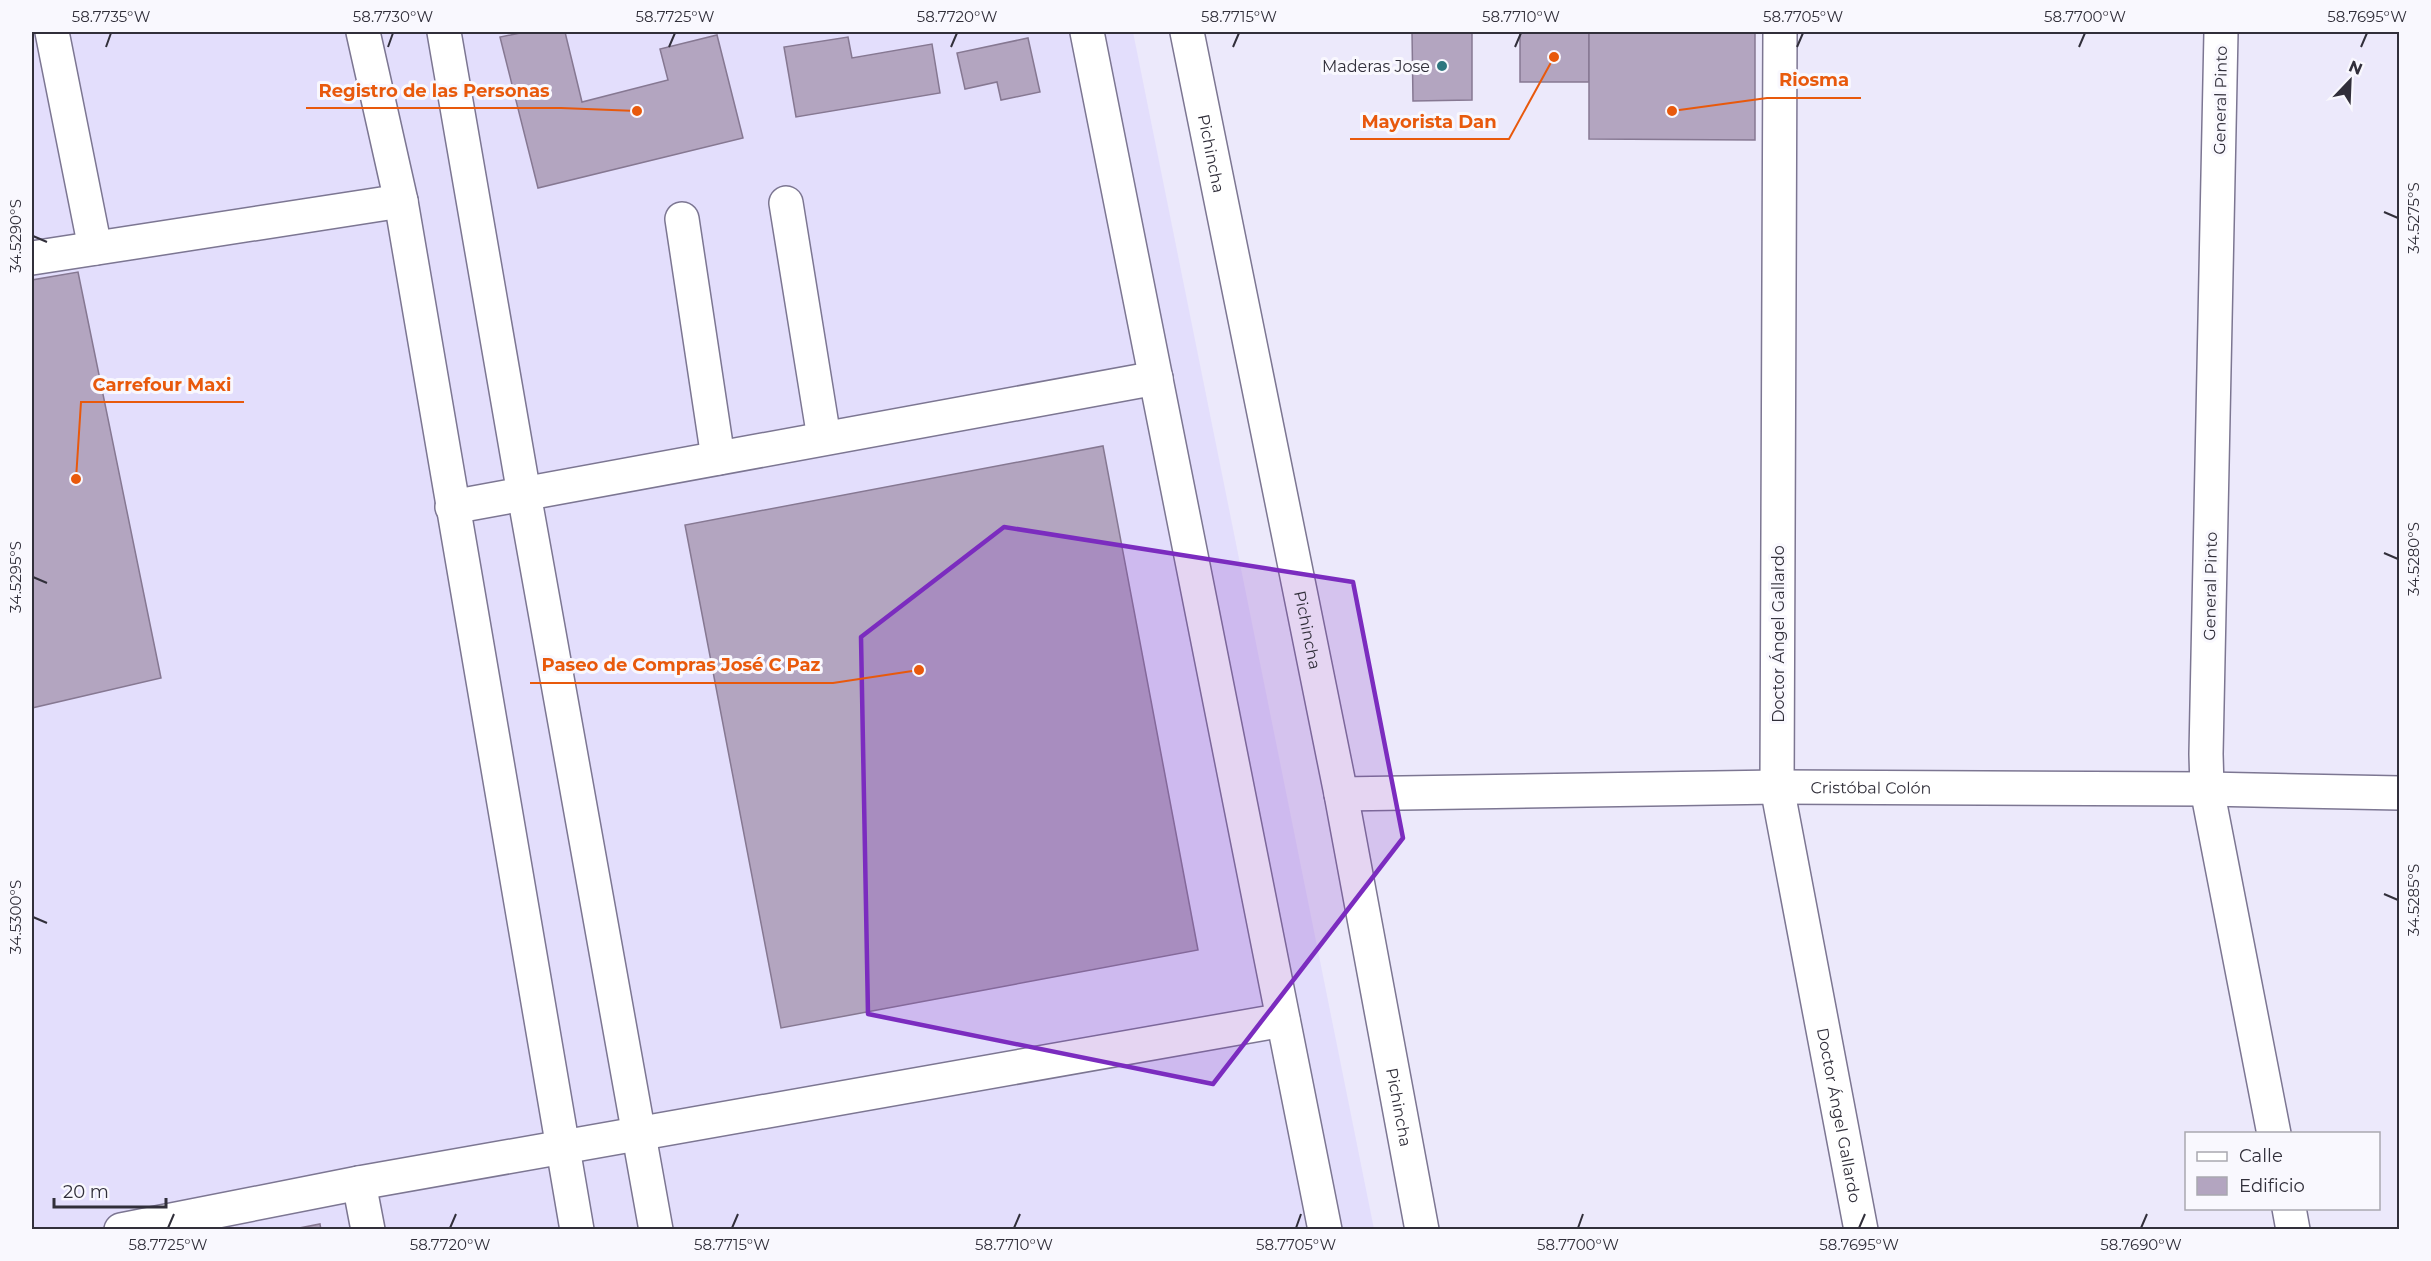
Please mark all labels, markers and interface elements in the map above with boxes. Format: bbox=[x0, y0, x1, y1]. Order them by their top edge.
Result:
text: 58.7735°W bbox=[72, 7, 151, 26]
text: 58.7730°W bbox=[353, 7, 434, 26]
text: 58.7725°W bbox=[635, 7, 715, 26]
text: 58.7720°W bbox=[917, 7, 998, 26]
text: 58.7715°W bbox=[1201, 7, 1277, 26]
text: 58.7710°W bbox=[1482, 7, 1560, 26]
text: 58.7705°W bbox=[1763, 7, 1843, 26]
text: 58.7700°W bbox=[2044, 7, 2126, 26]
text: 58.7695°W bbox=[2327, 7, 2407, 26]
street label: General Pinto bbox=[2210, 45, 2231, 155]
north arrow bbox=[2320, 51, 2380, 111]
text: N bbox=[2346, 56, 2365, 79]
place label: Maderas Jose bbox=[1322, 57, 1430, 76]
marker: Maderas Jose bbox=[1435, 59, 1449, 73]
callout: Riosma bbox=[1767, 62, 1861, 98]
text: Riosma bbox=[1779, 69, 1849, 91]
callout: Registro de las Personas bbox=[306, 72, 561, 108]
text: Registro de las Personas bbox=[318, 80, 550, 102]
callout: Mayorista Dan bbox=[1350, 103, 1509, 139]
text: Mayorista Dan bbox=[1361, 111, 1497, 133]
street label: Pichincha bbox=[1194, 113, 1228, 195]
text: 34.5275°S bbox=[2404, 182, 2423, 254]
text: 34.5290°S bbox=[6, 199, 25, 273]
callout: Carrefour Maxi bbox=[81, 366, 244, 402]
text: Carrefour Maxi bbox=[92, 374, 232, 396]
text: 34.5280°S bbox=[2404, 522, 2423, 596]
street label: General Pinto bbox=[2200, 531, 2221, 641]
text: 34.5295°S bbox=[6, 541, 25, 613]
street label: Doctor Ángel Gallardo bbox=[1769, 545, 1788, 723]
street label: Pichincha bbox=[1290, 589, 1325, 671]
callout: Paseo de Compras José C Paz bbox=[530, 647, 833, 683]
text: Paseo de Compras José C Paz bbox=[542, 654, 821, 676]
street label: Cristóbal Colón bbox=[1810, 778, 1931, 798]
text: 34.5285°S bbox=[2404, 864, 2423, 936]
text: 34.5300°S bbox=[6, 880, 25, 954]
street label: Doctor Ángel Gallardo bbox=[1813, 1026, 1865, 1204]
street label: Pichincha bbox=[1382, 1066, 1415, 1148]
legend bbox=[2185, 1132, 2380, 1210]
text: Calle bbox=[2239, 1145, 2283, 1167]
scale bar bbox=[54, 1171, 166, 1209]
text: Edificio bbox=[2239, 1175, 2305, 1197]
text: 20 m bbox=[63, 1181, 109, 1203]
text: 58.7725°W bbox=[128, 1235, 208, 1254]
text: 58.7720°W bbox=[410, 1235, 491, 1254]
text: 58.7715°W bbox=[694, 1235, 770, 1254]
text: 58.7710°W bbox=[975, 1235, 1053, 1254]
text: 58.7705°W bbox=[1256, 1235, 1336, 1254]
text: 58.7700°W bbox=[1537, 1235, 1619, 1254]
text: 58.7695°W bbox=[1819, 1235, 1899, 1254]
text: 58.7690°W bbox=[2100, 1235, 2182, 1254]

